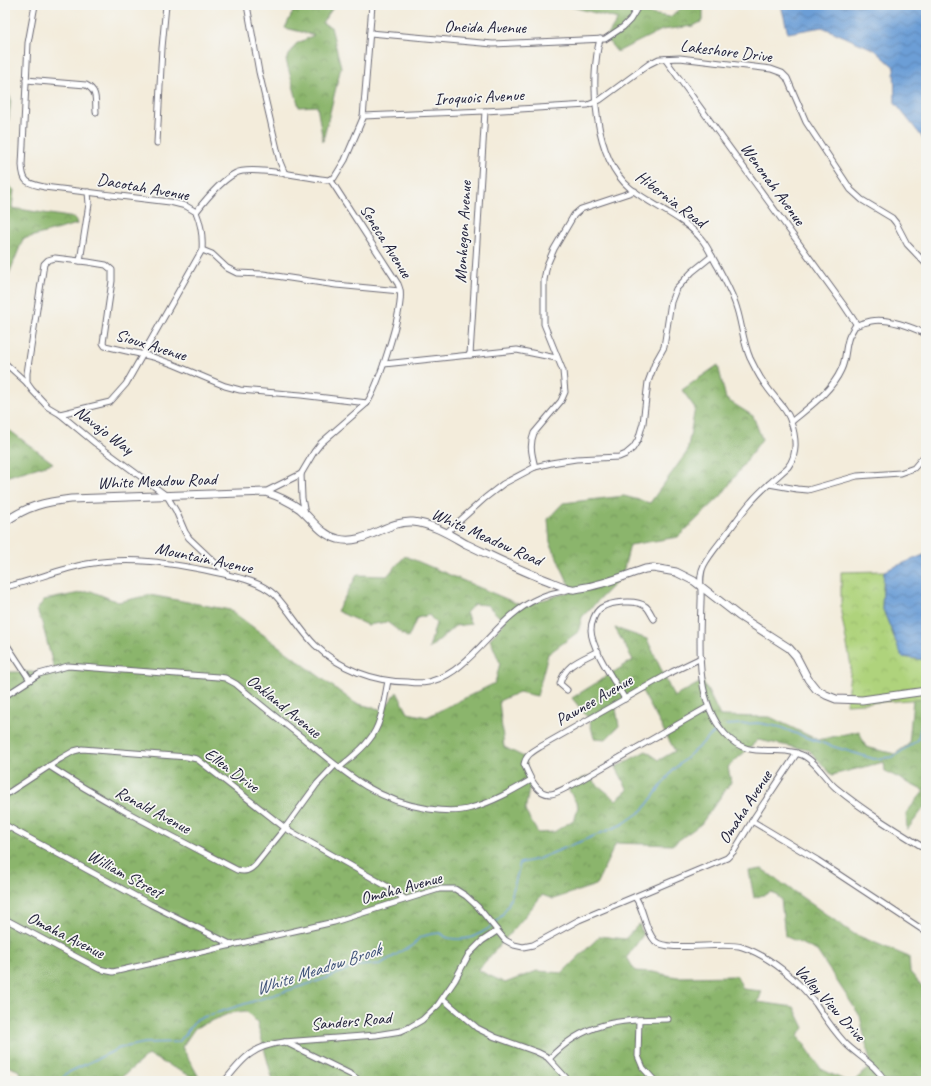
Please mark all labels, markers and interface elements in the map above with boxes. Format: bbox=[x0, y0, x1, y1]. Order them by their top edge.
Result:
street label: Oneida Avenue bbox=[444, 16, 528, 38]
street label: Lakeshore Drive bbox=[679, 35, 774, 67]
street label: Iroquois Avenue bbox=[434, 84, 526, 110]
street label: Wenonah Avenue bbox=[736, 139, 811, 231]
street label: Hibernia Road bbox=[632, 166, 712, 234]
street label: Dacotah Avenue bbox=[95, 169, 192, 206]
street label: Monhegon Avenue bbox=[450, 179, 476, 284]
street label: Seneca Avenue bbox=[355, 200, 418, 283]
street label: Sioux Avenue bbox=[113, 324, 190, 366]
street label: Navajo Way bbox=[70, 401, 139, 460]
street label: White Meadow Road bbox=[97, 468, 220, 494]
street label: White Meadow Road bbox=[428, 503, 549, 572]
street label: Mountain Avenue bbox=[153, 537, 256, 579]
street label: Pawnee Avenue bbox=[552, 669, 637, 730]
street label: Oakland Avenue bbox=[243, 670, 326, 743]
street label: Ellen Drive bbox=[201, 743, 265, 798]
street label: Omaha Avenue bbox=[713, 765, 777, 848]
street label: Ronald Avenue bbox=[112, 781, 195, 839]
street label: William Street bbox=[84, 845, 168, 904]
street label: Omaha Avenue bbox=[358, 867, 445, 909]
street label: Omaha Avenue bbox=[24, 907, 109, 964]
water label: White Meadow Brook bbox=[253, 937, 387, 1000]
street label: Valley View Drive bbox=[790, 960, 871, 1047]
street label: Sanders Road bbox=[310, 1007, 395, 1035]

